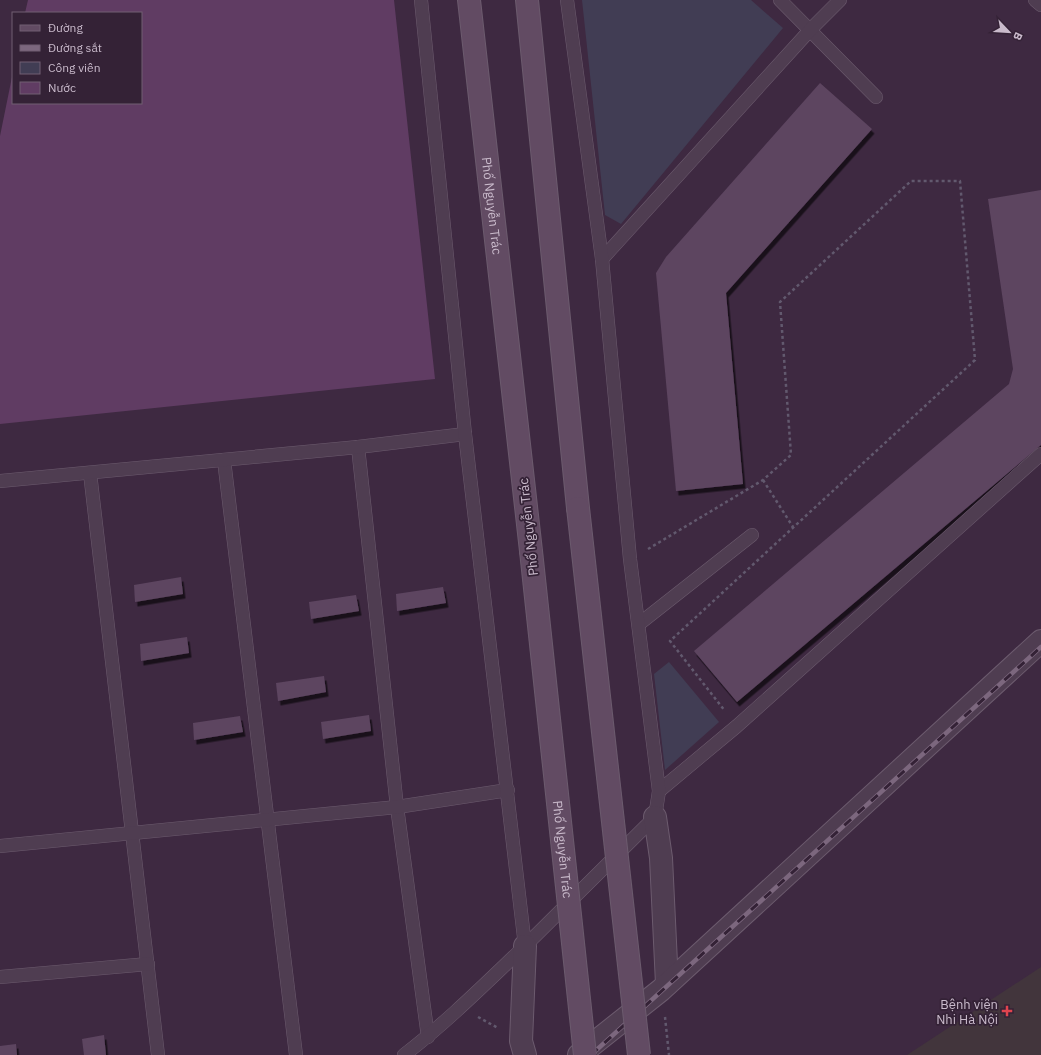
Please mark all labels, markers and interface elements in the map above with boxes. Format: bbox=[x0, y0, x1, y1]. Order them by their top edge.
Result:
legend bbox=[12, 12, 142, 104]
north arrow bbox=[989, 12, 1029, 52]
text: Đường bbox=[48, 20, 83, 35]
text: B bbox=[1010, 30, 1026, 43]
text: Đường sắt bbox=[48, 40, 102, 55]
text: Công viên bbox=[48, 60, 100, 75]
text: Nước bbox=[48, 80, 76, 95]
street label: Phố Nguyễn Trác bbox=[478, 156, 506, 256]
street label: Phố Nguyễn Trác bbox=[515, 477, 542, 577]
street label: Phố Nguyễn Trác bbox=[549, 800, 576, 900]
place label: Bệnh viện Nhi Hà Nội bbox=[936, 996, 998, 1028]
marker: Bệnh viện Nhi Hà Nội bbox=[1001, 1005, 1013, 1017]

